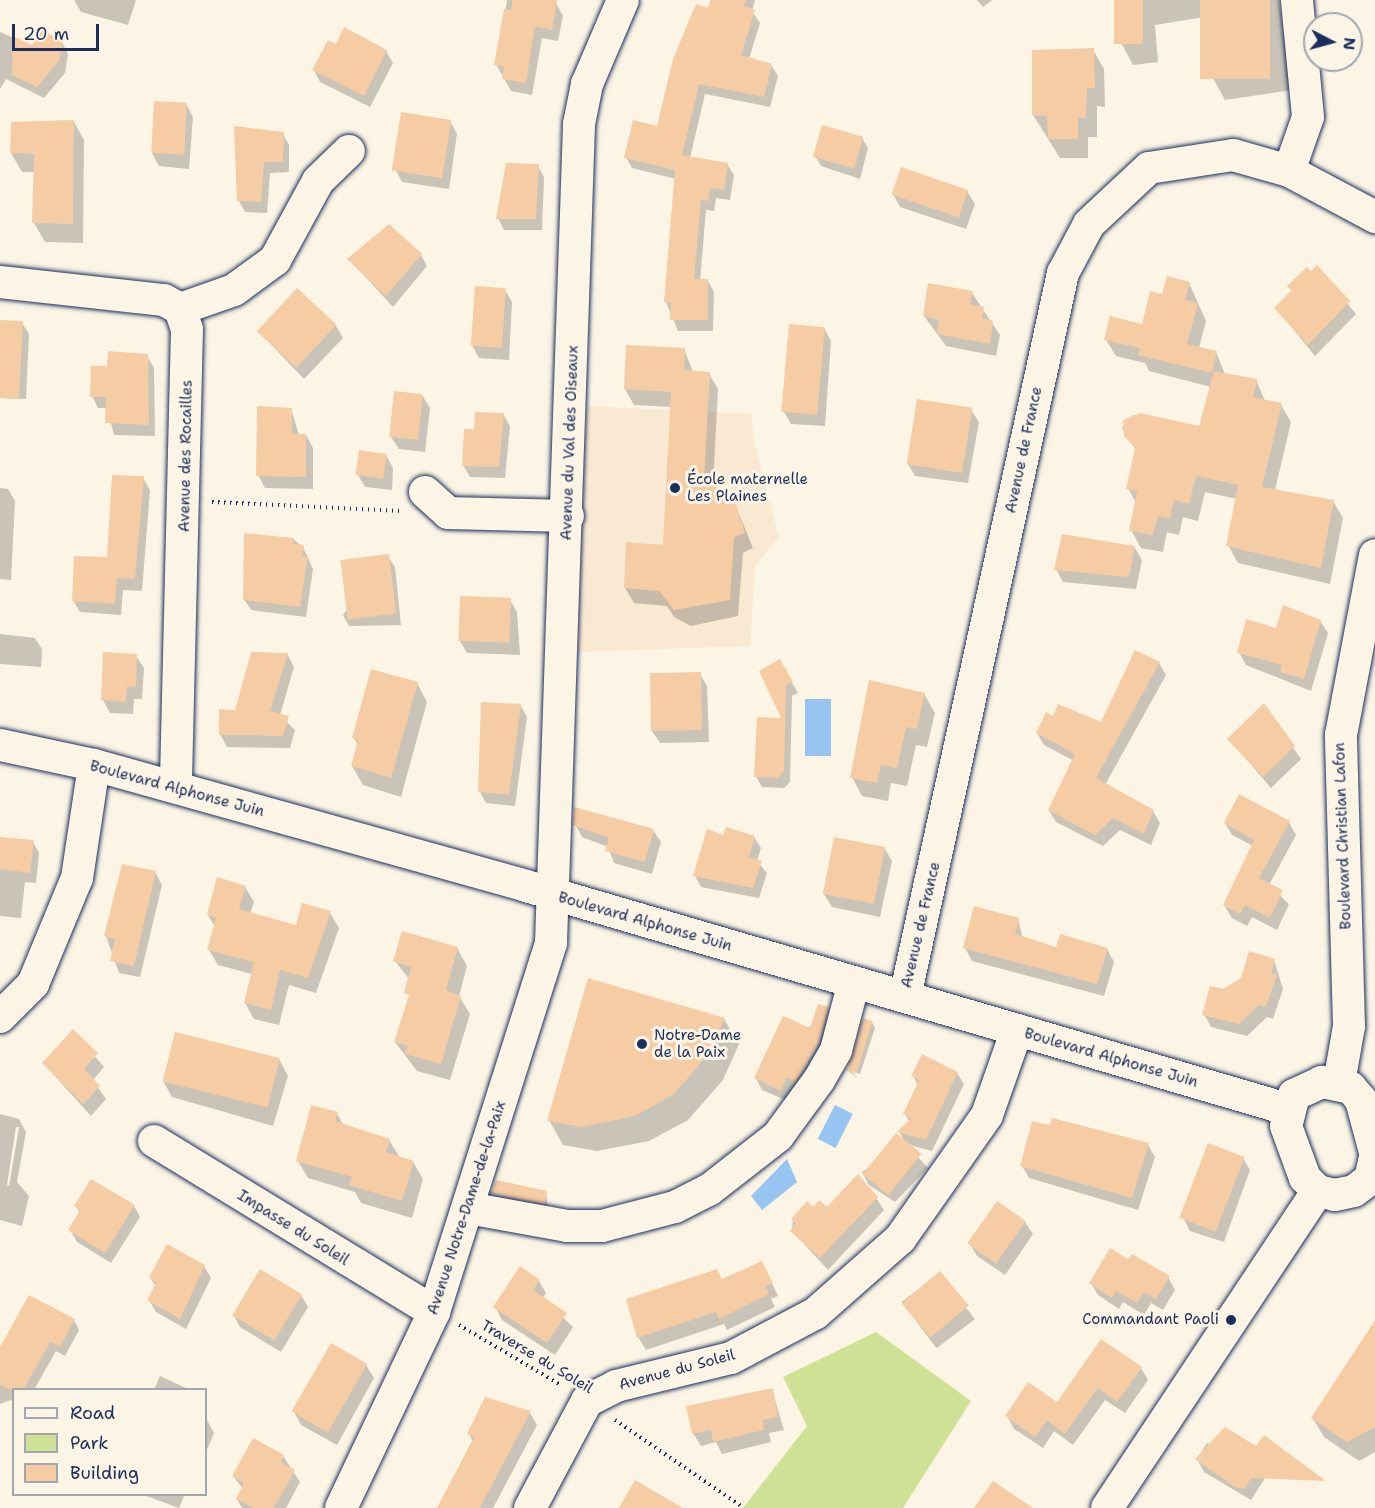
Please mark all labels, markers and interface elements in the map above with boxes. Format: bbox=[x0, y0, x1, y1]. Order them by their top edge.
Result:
scale bar bbox=[15, 12, 102, 50]
north arrow bbox=[1303, 12, 1363, 72]
text: 20 m bbox=[23, 22, 69, 46]
text: N bbox=[1338, 36, 1361, 51]
street label: Avenue du Val des Oiseaux bbox=[558, 345, 582, 541]
street label: Avenue des Rocailles bbox=[176, 380, 196, 532]
street label: Avenue de France bbox=[1002, 385, 1046, 515]
place label: École maternelle Les Plaines bbox=[687, 470, 808, 505]
marker: École maternelle Les Plaines bbox=[668, 481, 682, 495]
street label: Boulevard Christian Lafon bbox=[1331, 742, 1355, 930]
street label: Boulevard Alphonse Juin bbox=[88, 757, 266, 821]
street label: Avenue de France bbox=[898, 860, 944, 990]
street label: Boulevard Alphonse Juin bbox=[556, 889, 734, 955]
street label: Boulevard Alphonse Juin bbox=[1022, 1025, 1200, 1091]
place label: Notre-Dame de la Paix bbox=[654, 1026, 741, 1061]
marker: Notre-Dame de la Paix bbox=[635, 1037, 649, 1051]
street label: Avenue Notre-Dame-de-la-Paix bbox=[424, 1099, 510, 1317]
street label: Impasse du Soleil bbox=[234, 1186, 352, 1270]
place label: Commandant Paoli bbox=[1082, 1311, 1219, 1329]
marker: Commandant Paoli bbox=[1224, 1313, 1238, 1327]
street label: Traverse du Soleil bbox=[478, 1316, 596, 1398]
street label: Avenue du Soleil bbox=[617, 1346, 737, 1394]
legend bbox=[12, 1388, 207, 1496]
text: Road bbox=[70, 1401, 115, 1425]
text: Park bbox=[70, 1431, 109, 1455]
text: Building bbox=[70, 1461, 139, 1485]

